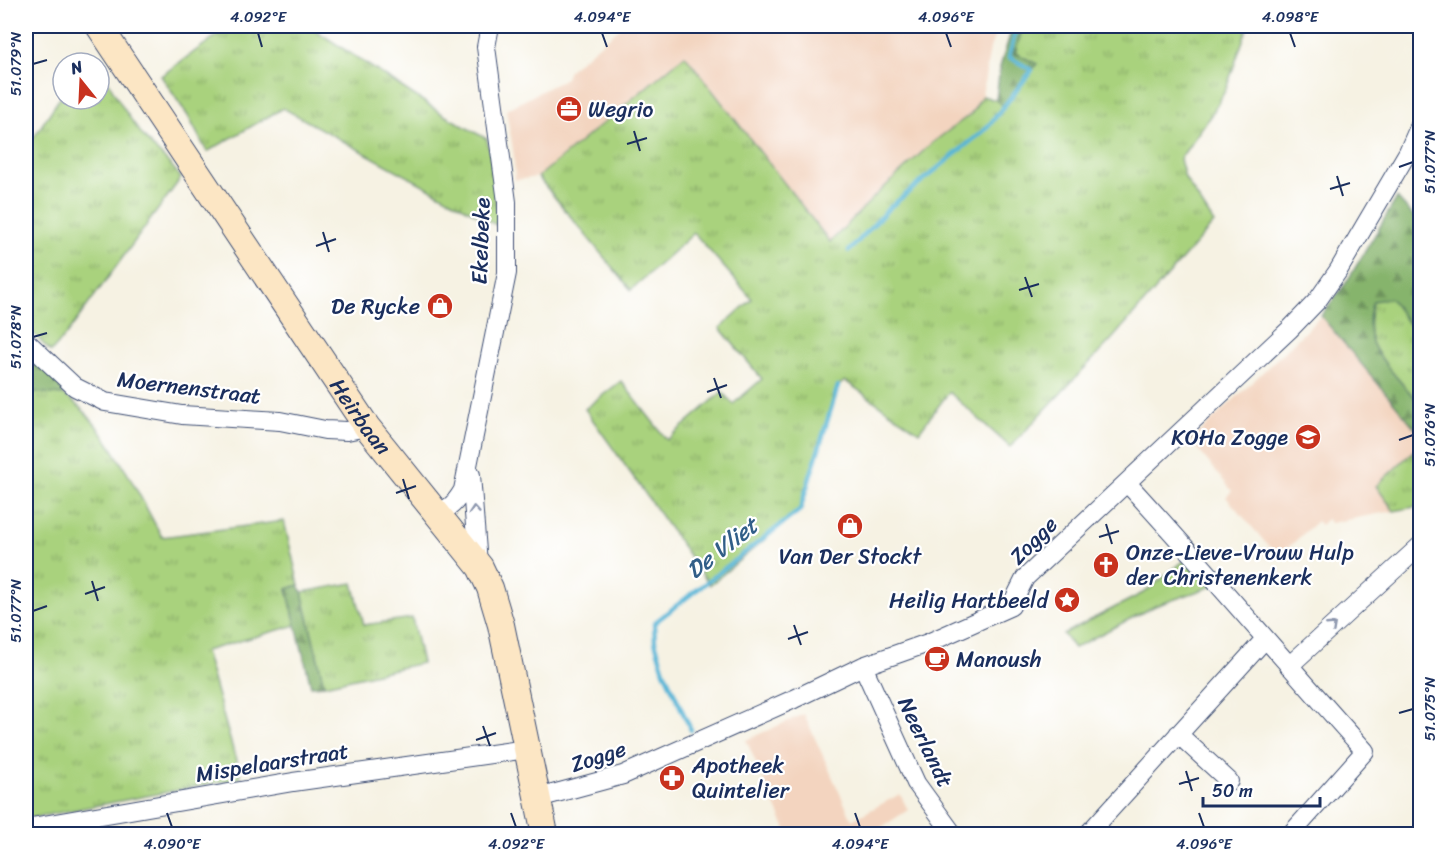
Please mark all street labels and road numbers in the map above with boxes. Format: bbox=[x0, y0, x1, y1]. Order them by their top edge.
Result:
street label: Ekelbeke bbox=[459, 197, 502, 285]
street label: Moernenstraat bbox=[115, 359, 263, 416]
street label: Heirbaan bbox=[319, 370, 402, 464]
street label: Zogge bbox=[1000, 507, 1067, 574]
street label: Neerlandt bbox=[887, 690, 965, 795]
street label: Zogge bbox=[565, 729, 631, 784]
street label: Mispelaarstraat bbox=[193, 731, 352, 794]

